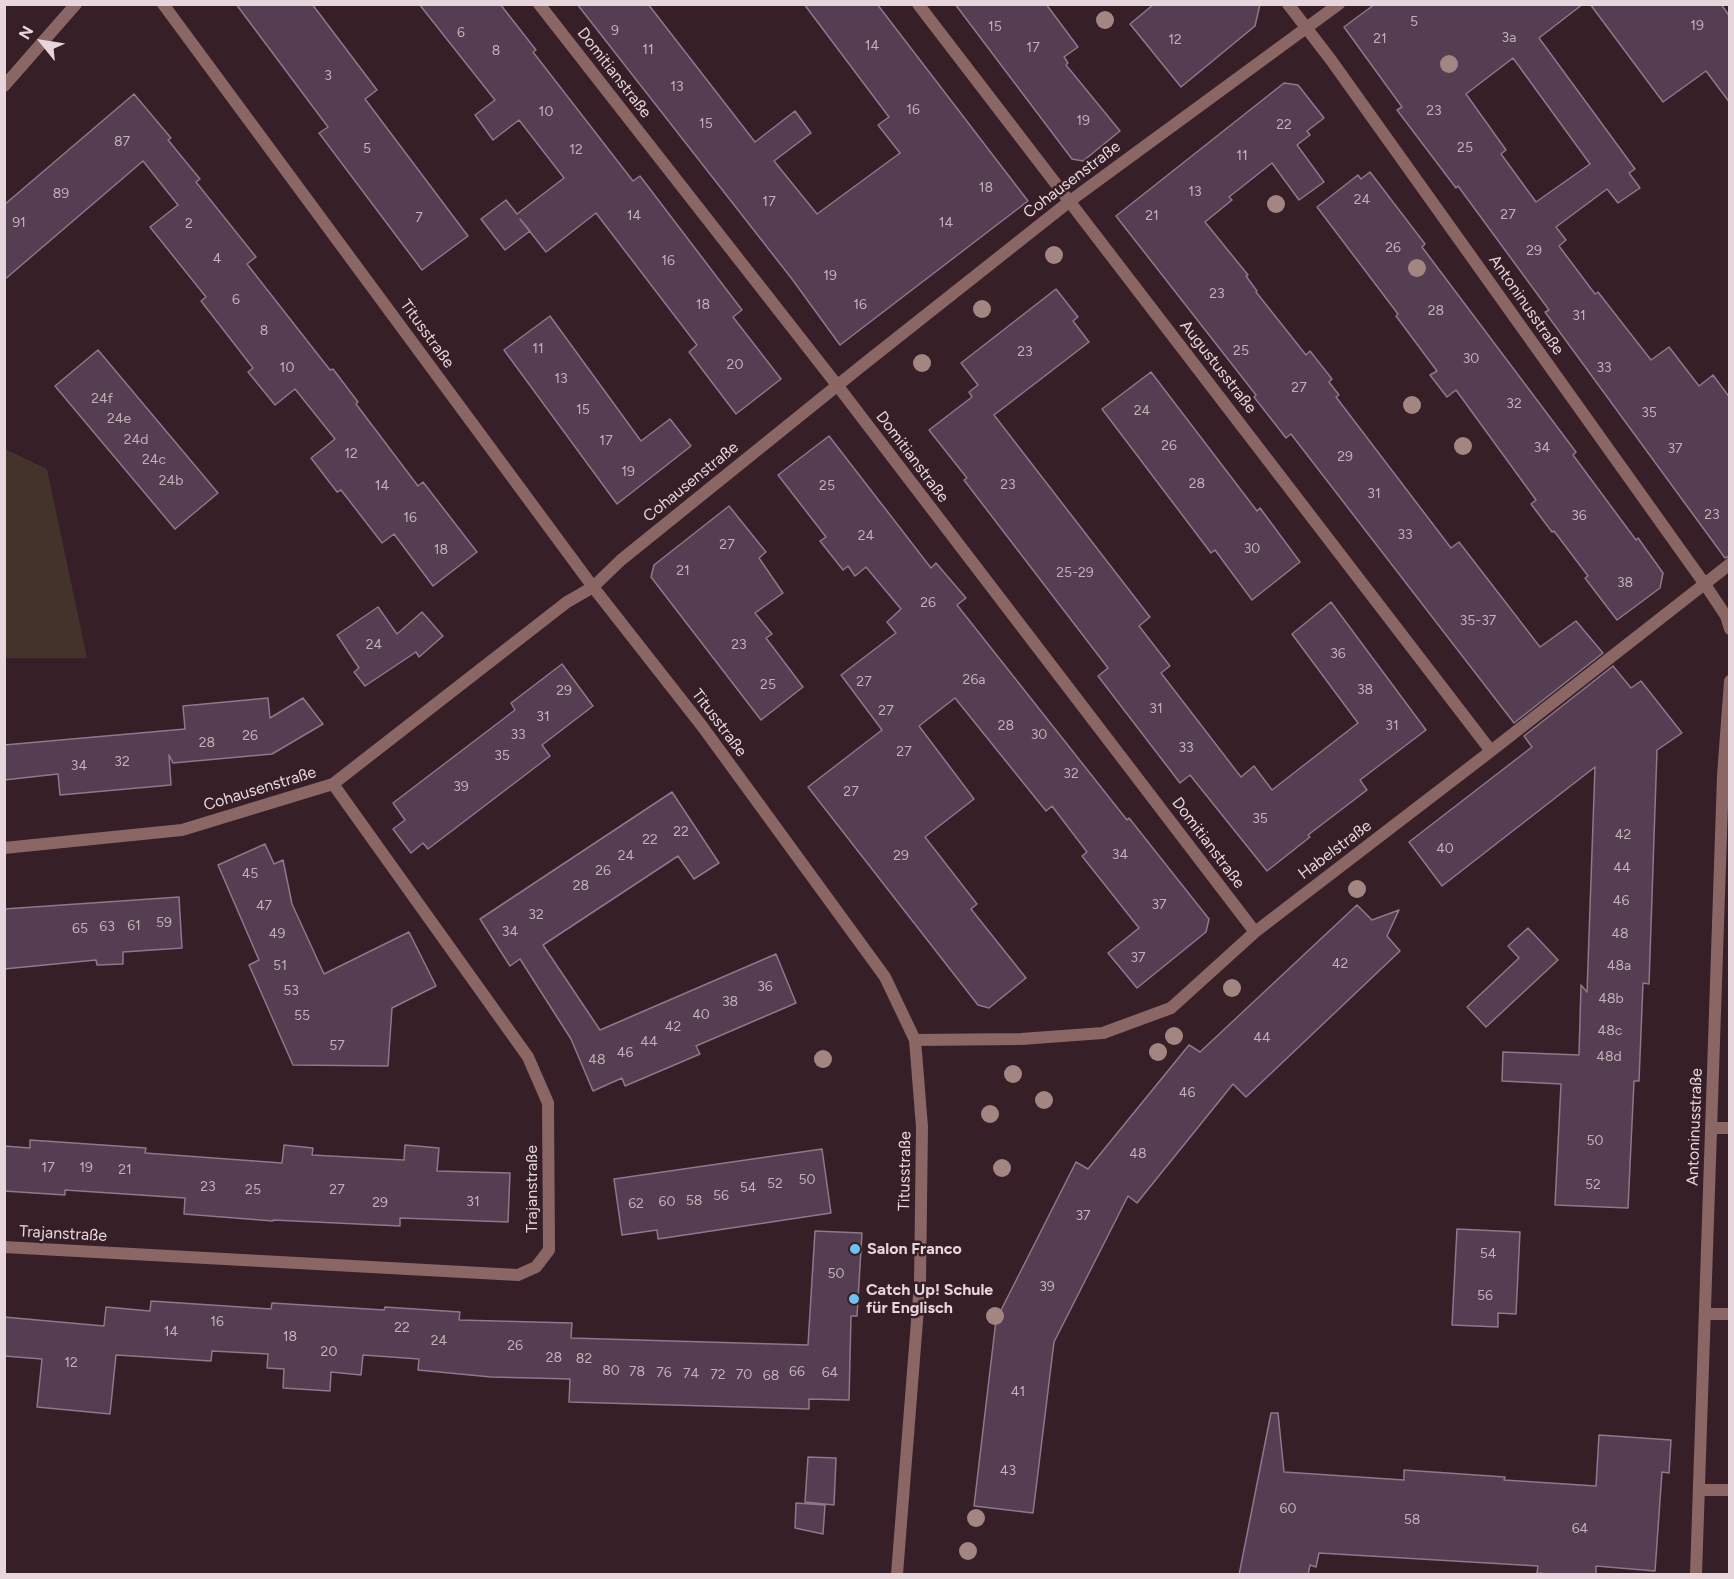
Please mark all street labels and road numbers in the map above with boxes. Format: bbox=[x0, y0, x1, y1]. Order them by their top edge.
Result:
street label: Domitianstraße bbox=[573, 24, 655, 122]
street label: Cohausenstraße bbox=[1020, 137, 1124, 223]
street label: Antoninusstraße bbox=[1484, 251, 1568, 359]
street label: Titusstraße bbox=[396, 296, 458, 372]
street label: Augustusstraße bbox=[1176, 317, 1260, 417]
street label: Domitianstraße bbox=[871, 408, 953, 506]
street label: Cohausenstraße bbox=[640, 438, 742, 526]
street label: Titusstraße bbox=[687, 685, 751, 761]
street label: Cohausenstraße bbox=[201, 763, 319, 815]
street label: Domitianstraße bbox=[1167, 794, 1249, 892]
street label: Habelstraße bbox=[1295, 816, 1375, 884]
street label: Antoninusstraße bbox=[1683, 1068, 1707, 1186]
street label: Titusstraße bbox=[895, 1131, 915, 1211]
street label: Trajanstraße bbox=[522, 1145, 542, 1233]
street label: Trajanstraße bbox=[19, 1222, 107, 1246]

